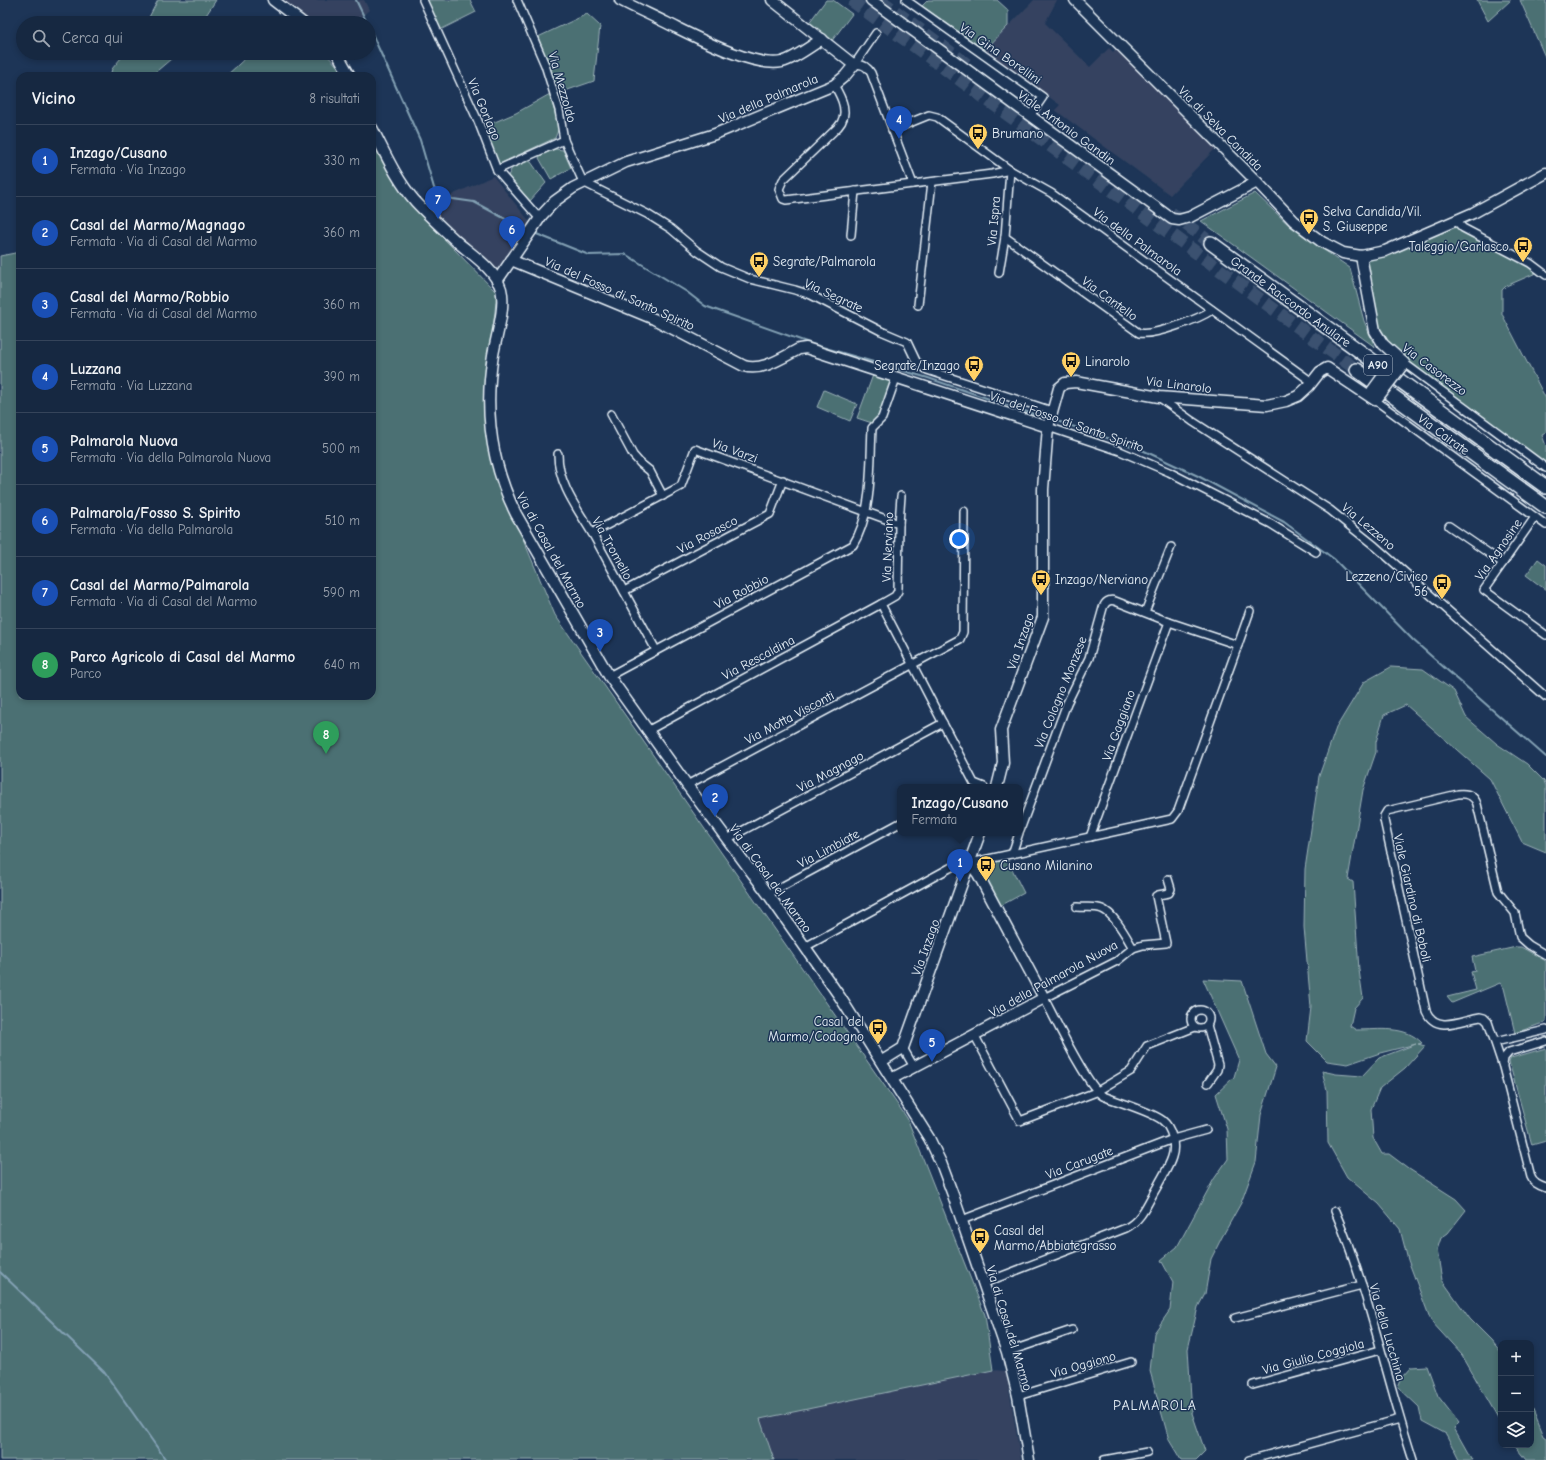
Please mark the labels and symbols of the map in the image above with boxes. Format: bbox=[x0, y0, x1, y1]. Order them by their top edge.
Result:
street label: Via Gina Borellini bbox=[957, 20, 1045, 87]
street label: Via Mezzoldo bbox=[545, 50, 580, 124]
street label: Via della Palmarola bbox=[716, 71, 820, 126]
street label: Via Gorlago bbox=[465, 76, 504, 142]
street label: Via di Selva Candida bbox=[1175, 83, 1266, 174]
street label: Viale Antonio Gandin bbox=[1015, 87, 1118, 168]
pin: 4 bbox=[886, 106, 912, 139]
bus stop icon: Brumano bbox=[967, 122, 989, 150]
place label: Brumano bbox=[992, 126, 1044, 141]
pin: 7 bbox=[425, 186, 451, 219]
street label: Via Ispra bbox=[984, 195, 1003, 247]
street label: Via della Palmarola bbox=[1090, 204, 1185, 279]
place label: Selva Candida/Vil. S. Giuseppe bbox=[1323, 204, 1422, 234]
bus stop icon: Selva Candida/Vil. S. Giuseppe bbox=[1298, 207, 1320, 235]
pin: 6 bbox=[499, 216, 525, 249]
bus stop icon: Taleggio/Garlasco bbox=[1512, 235, 1534, 263]
place label: Taleggio/Garlasco bbox=[1409, 239, 1509, 254]
bus stop icon: Segrate/Palmarola bbox=[748, 250, 770, 278]
street label: Grande Raccordo Anulare bbox=[1228, 253, 1354, 350]
street label: Via del Fosso di Santo Spirito bbox=[543, 254, 697, 333]
place label: Segrate/Palmarola bbox=[773, 254, 876, 269]
street label: Via Cantello bbox=[1079, 273, 1141, 324]
street label: Via Segrate bbox=[802, 275, 866, 316]
street label: Via Casorezzo bbox=[1399, 340, 1470, 399]
bus stop icon: Linarolo bbox=[1060, 350, 1082, 378]
bus stop icon: Segrate/Inzago bbox=[963, 354, 985, 382]
place label: Linarolo bbox=[1085, 354, 1130, 369]
road number: A90 bbox=[1364, 355, 1392, 375]
place label: Segrate/Inzago bbox=[874, 358, 960, 373]
street label: Via Linarolo bbox=[1145, 373, 1213, 396]
street label: Via del Fosso di Santo Spirito bbox=[988, 388, 1146, 455]
street label: Via Cairate bbox=[1415, 411, 1473, 458]
street label: Via Varzi bbox=[710, 435, 760, 466]
street label: Via di Casal del Marmo bbox=[513, 490, 590, 611]
street label: Via Lezzeno bbox=[1339, 500, 1399, 553]
street label: Via Nerviano bbox=[879, 511, 896, 582]
street label: Via Rosasco bbox=[675, 512, 740, 557]
street label: Via Tromello bbox=[589, 514, 636, 582]
street label: Via Agnosine bbox=[1472, 515, 1525, 583]
your location bbox=[949, 529, 969, 549]
bus stop icon: Inzago/Nerviano bbox=[1030, 568, 1052, 596]
place label: Lezzeno/Civico 56 bbox=[1346, 569, 1428, 599]
street label: Via Robbio bbox=[712, 571, 771, 612]
place label: Inzago/Nerviano bbox=[1055, 572, 1148, 587]
bus stop icon: Lezzeno/Civico 56 bbox=[1431, 572, 1453, 600]
street label: Via Inzago bbox=[1004, 611, 1037, 672]
pin: 3 bbox=[587, 619, 613, 652]
street label: Via Rescaldina bbox=[719, 632, 797, 683]
street label: Via Cologno Monzese bbox=[1031, 634, 1090, 750]
street label: Via Gaggiano bbox=[1099, 687, 1138, 763]
street label: Via Motta Visconti bbox=[742, 688, 836, 747]
pin: 8 bbox=[313, 721, 339, 754]
street label: Via Magnago bbox=[794, 748, 866, 795]
pin: 2 bbox=[702, 784, 728, 817]
street label: Via di Casal del Marmo bbox=[726, 821, 815, 935]
street label: Via Limbiate bbox=[795, 826, 862, 871]
street label: Viale Giardino di Boboli bbox=[1390, 833, 1435, 964]
pin: 1 bbox=[947, 849, 973, 882]
bus stop icon: Cusano Milanino bbox=[975, 854, 997, 882]
place label: Cusano Milanino bbox=[1000, 858, 1093, 873]
street label: Via Inzago bbox=[908, 917, 943, 977]
street label: Via della Palmarola Nuova bbox=[986, 937, 1120, 1020]
place label: Casal del Marmo/Codogno bbox=[768, 1014, 864, 1044]
bus stop icon: Casal del Marmo/Codogno bbox=[867, 1017, 889, 1045]
pin: 5 bbox=[919, 1029, 945, 1062]
street label: Via Carugate bbox=[1043, 1143, 1115, 1182]
place label: Casal del Marmo/Abbiategrasso bbox=[994, 1223, 1116, 1253]
bus stop icon: Casal del Marmo/Abbiategrasso bbox=[969, 1226, 991, 1254]
street label: Via di Casal del Marmo bbox=[983, 1264, 1036, 1393]
street label: Via della Lucchina bbox=[1366, 1282, 1409, 1382]
street label: Via Giulio Coggiola bbox=[1261, 1336, 1366, 1377]
street label: Via Oggiono bbox=[1049, 1348, 1118, 1381]
district label: PALMAROLA bbox=[1113, 1397, 1197, 1414]

